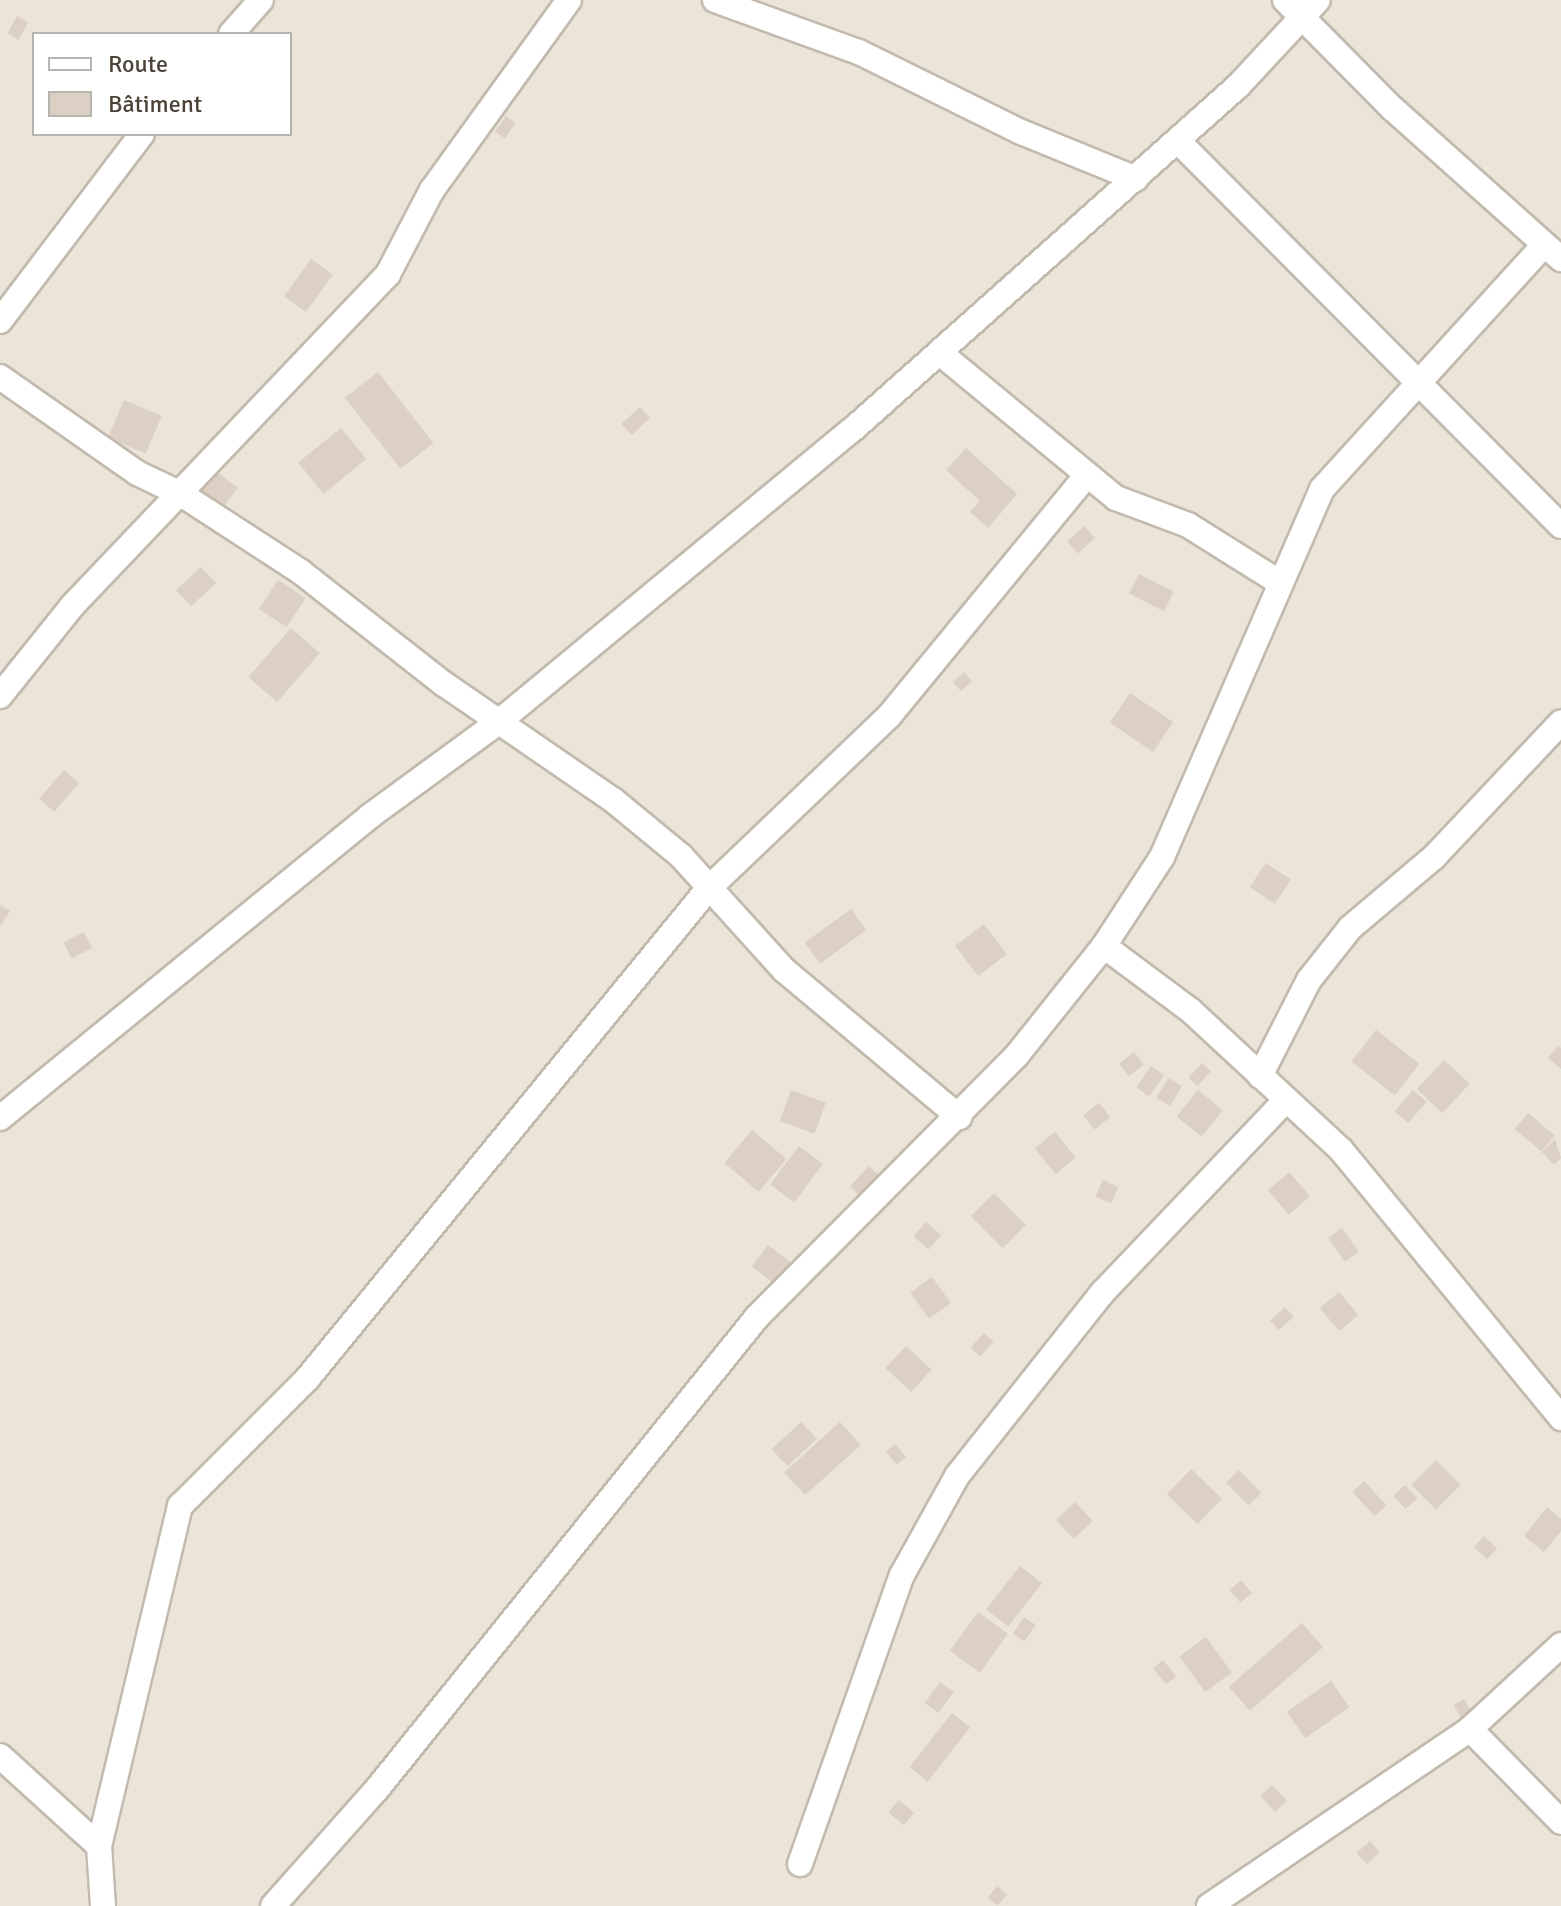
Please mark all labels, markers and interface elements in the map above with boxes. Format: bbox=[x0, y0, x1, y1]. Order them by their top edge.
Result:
legend bbox=[32, 32, 292, 136]
text: Route bbox=[108, 49, 168, 79]
text: Bâtiment bbox=[108, 89, 202, 119]

